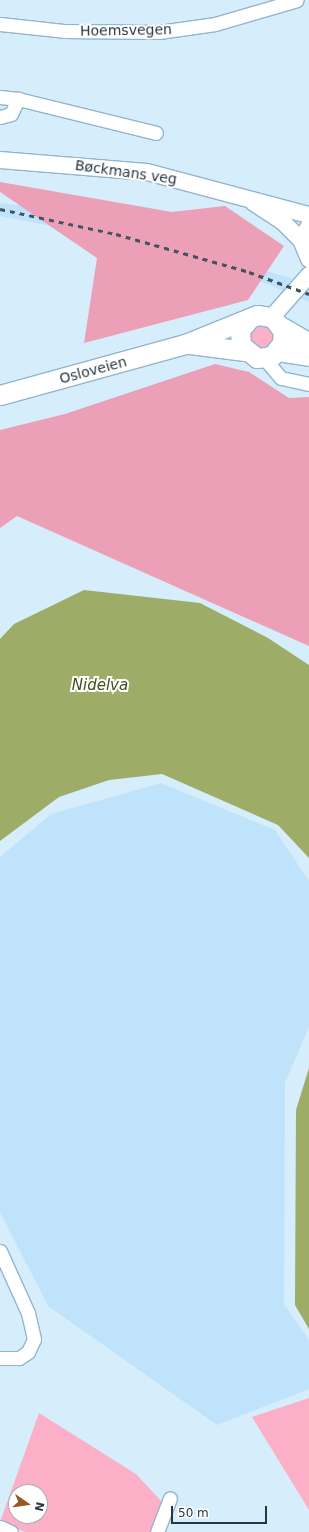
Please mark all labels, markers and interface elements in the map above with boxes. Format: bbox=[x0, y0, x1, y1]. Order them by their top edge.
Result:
street label: Hoemsvegen bbox=[80, 21, 172, 39]
street label: Bøckmans veg bbox=[74, 157, 178, 187]
street label: Osloveien bbox=[57, 353, 129, 387]
water label: Nidelva bbox=[72, 677, 128, 695]
north arrow bbox=[8, 1484, 48, 1524]
scale bar bbox=[173, 1498, 269, 1524]
text: N bbox=[32, 1501, 47, 1513]
text: 50 m bbox=[178, 1506, 209, 1520]

